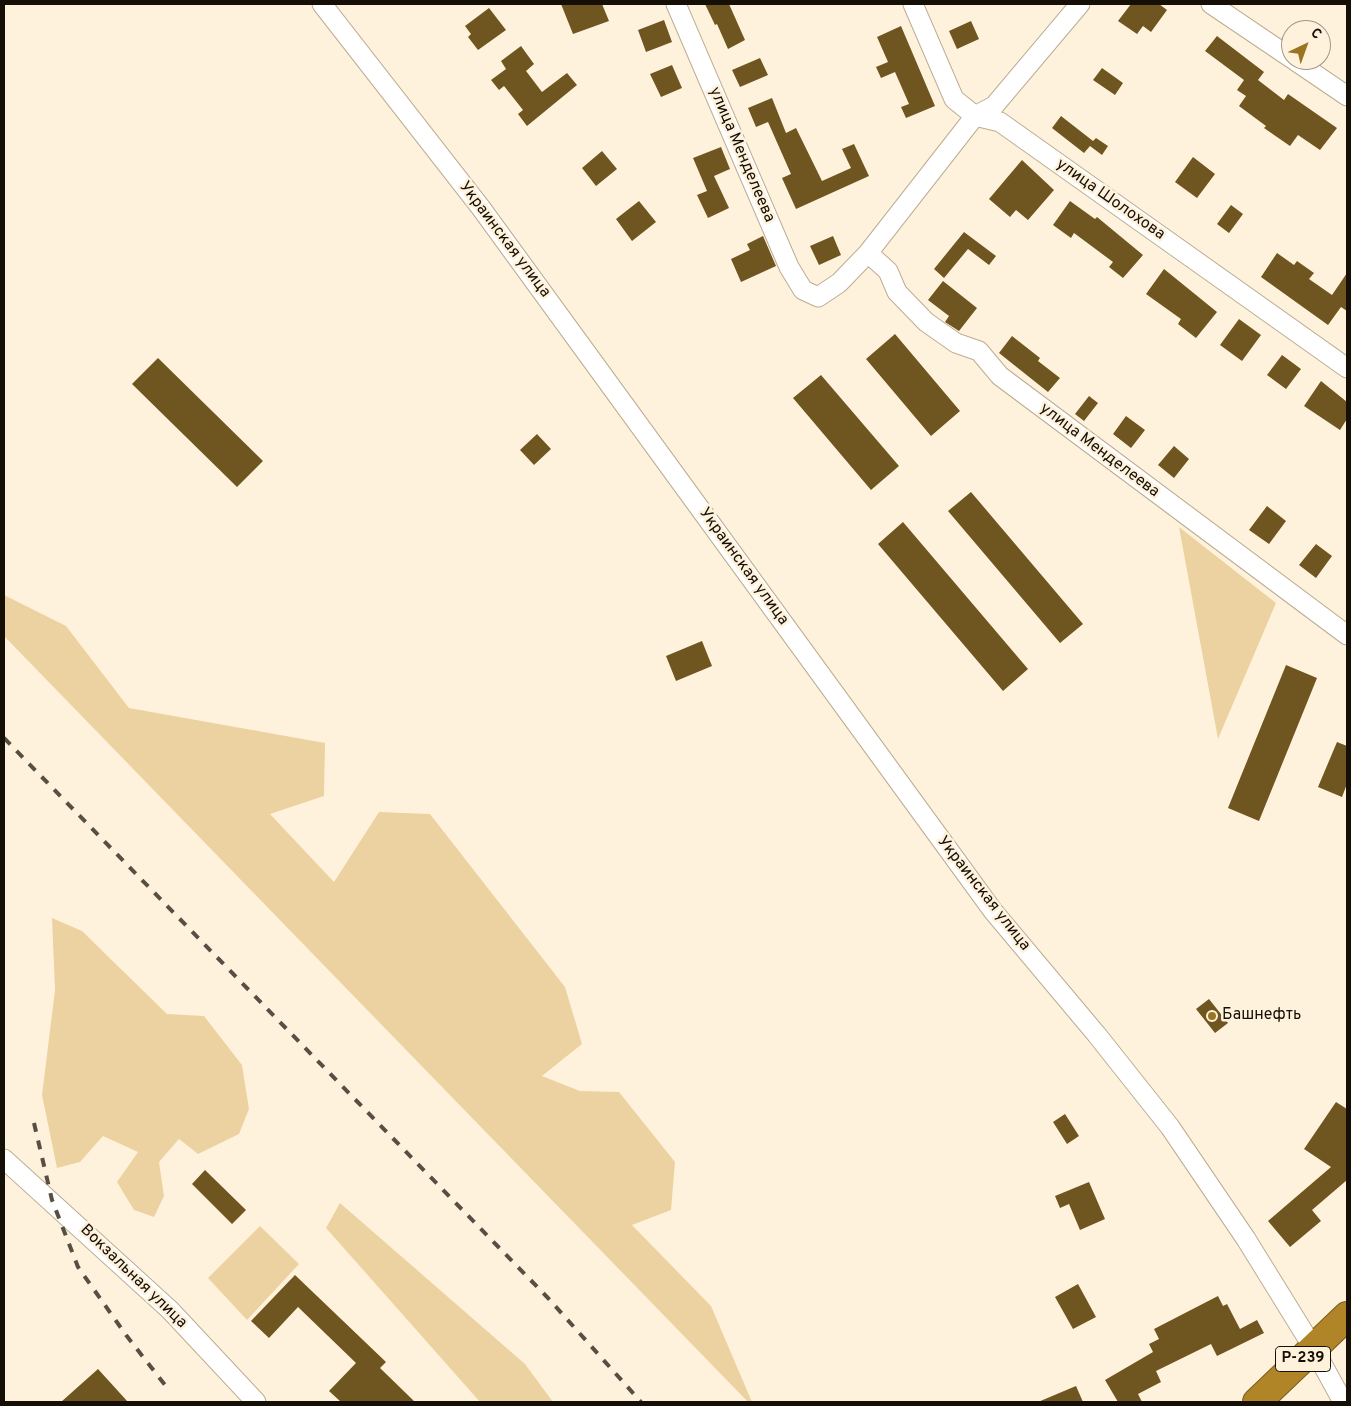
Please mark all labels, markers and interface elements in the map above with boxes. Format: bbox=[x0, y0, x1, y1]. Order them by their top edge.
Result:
north arrow bbox=[1281, 20, 1331, 70]
text: С bbox=[1307, 25, 1325, 44]
street label: улица Менделеева bbox=[704, 84, 778, 226]
street label: улица Шолохова bbox=[1052, 155, 1168, 245]
street label: Украинская улица bbox=[454, 178, 554, 302]
street label: улица Менделеева bbox=[1035, 400, 1163, 502]
street label: Украинская улица bbox=[694, 505, 792, 629]
street label: Украинская улица bbox=[932, 833, 1034, 955]
place label: Башнефть bbox=[1222, 1006, 1301, 1026]
marker: Башнефть bbox=[1206, 1010, 1218, 1022]
street label: Вокзальная улица bbox=[76, 1221, 190, 1333]
road number: Р-239 bbox=[1276, 1346, 1330, 1372]

